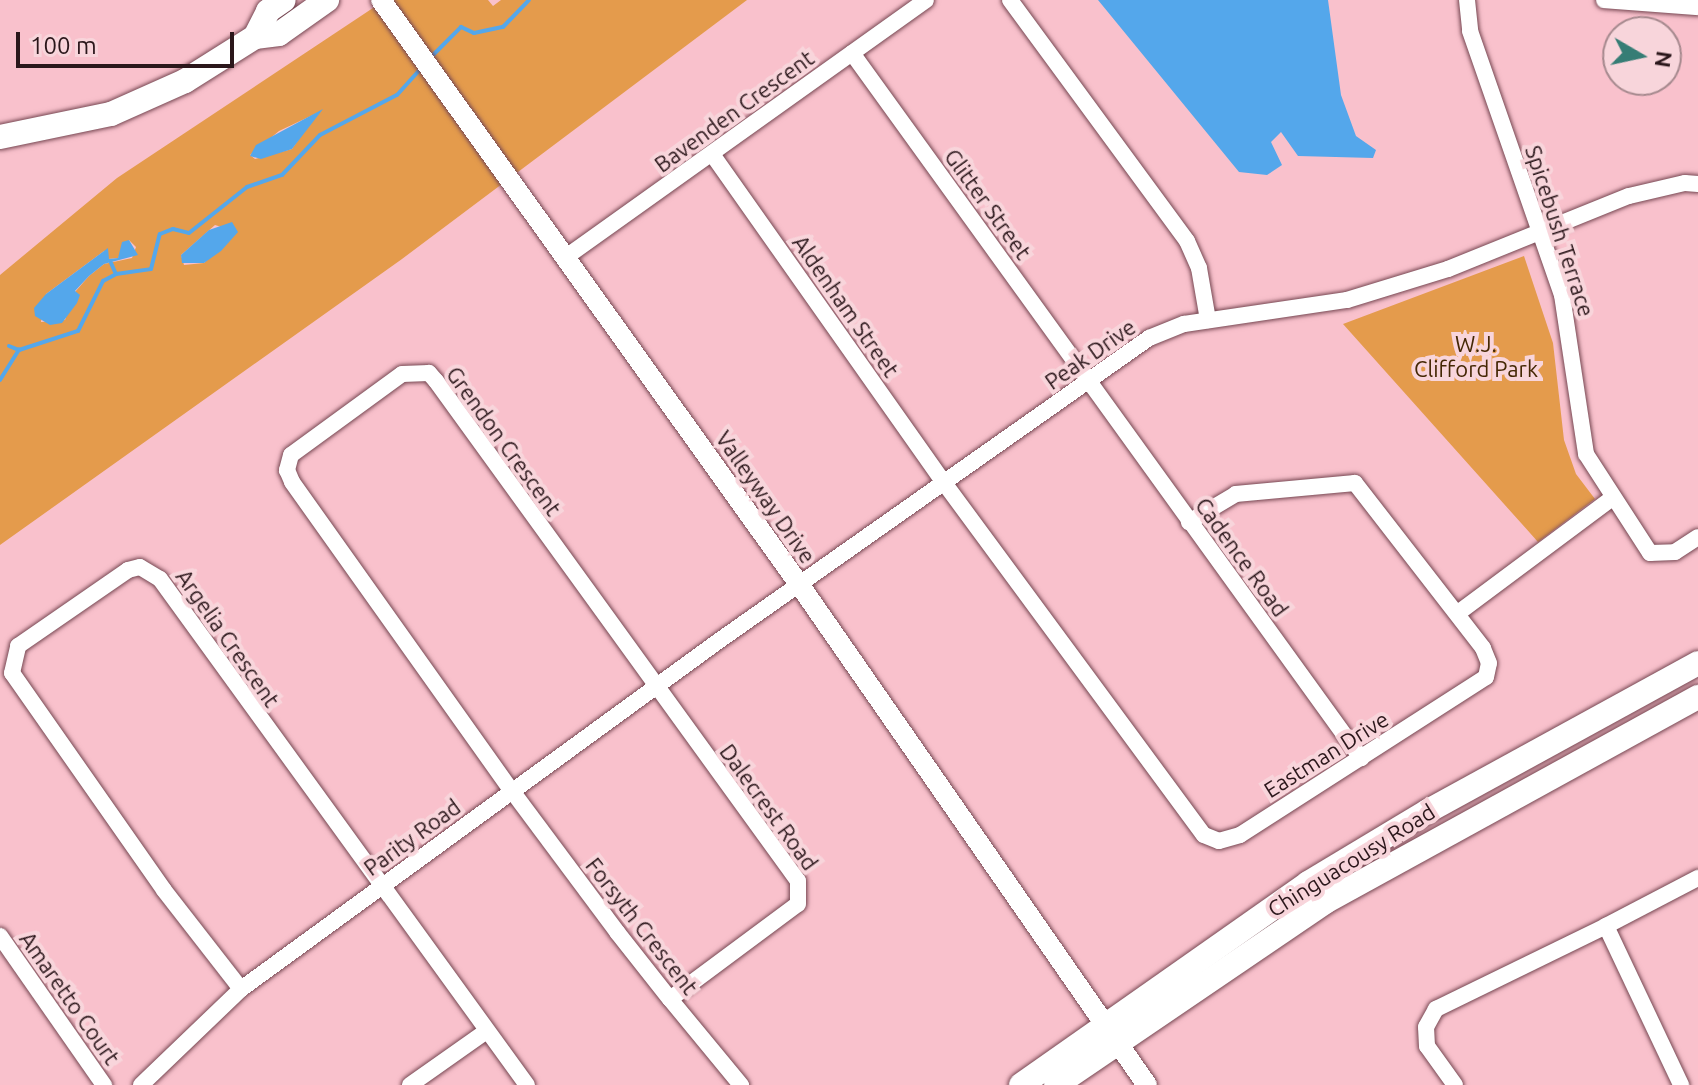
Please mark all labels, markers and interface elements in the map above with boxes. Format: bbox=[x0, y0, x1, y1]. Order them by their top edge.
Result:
scale bar bbox=[20, 16, 238, 66]
north arrow bbox=[1602, 16, 1682, 96]
text: 100 m bbox=[30, 32, 97, 59]
street label: Bavenden Crescent bbox=[649, 44, 819, 178]
text: N bbox=[1651, 49, 1678, 70]
street label: Spicebush Terrace bbox=[1520, 142, 1600, 320]
street label: Glitter Street bbox=[939, 144, 1037, 264]
street label: Aldenham Street bbox=[787, 230, 905, 382]
street label: Peak Drive bbox=[1040, 313, 1140, 395]
park label: W.J. Clifford Park bbox=[1414, 330, 1538, 382]
street label: Grendon Crescent bbox=[441, 361, 567, 521]
street label: Valleyway Drive bbox=[711, 426, 821, 568]
street label: Cadence Road bbox=[1190, 492, 1294, 622]
street label: Argelia Crescent bbox=[171, 564, 285, 712]
street label: Eastman Drive bbox=[1259, 705, 1393, 803]
street label: Dalecrest Road bbox=[714, 739, 824, 875]
street label: Parity Road bbox=[359, 793, 465, 881]
street label: Chinguacousy Road bbox=[1263, 798, 1439, 922]
street label: Forsyth Crescent bbox=[580, 852, 704, 1000]
street label: Amaretto Court bbox=[14, 926, 126, 1070]

